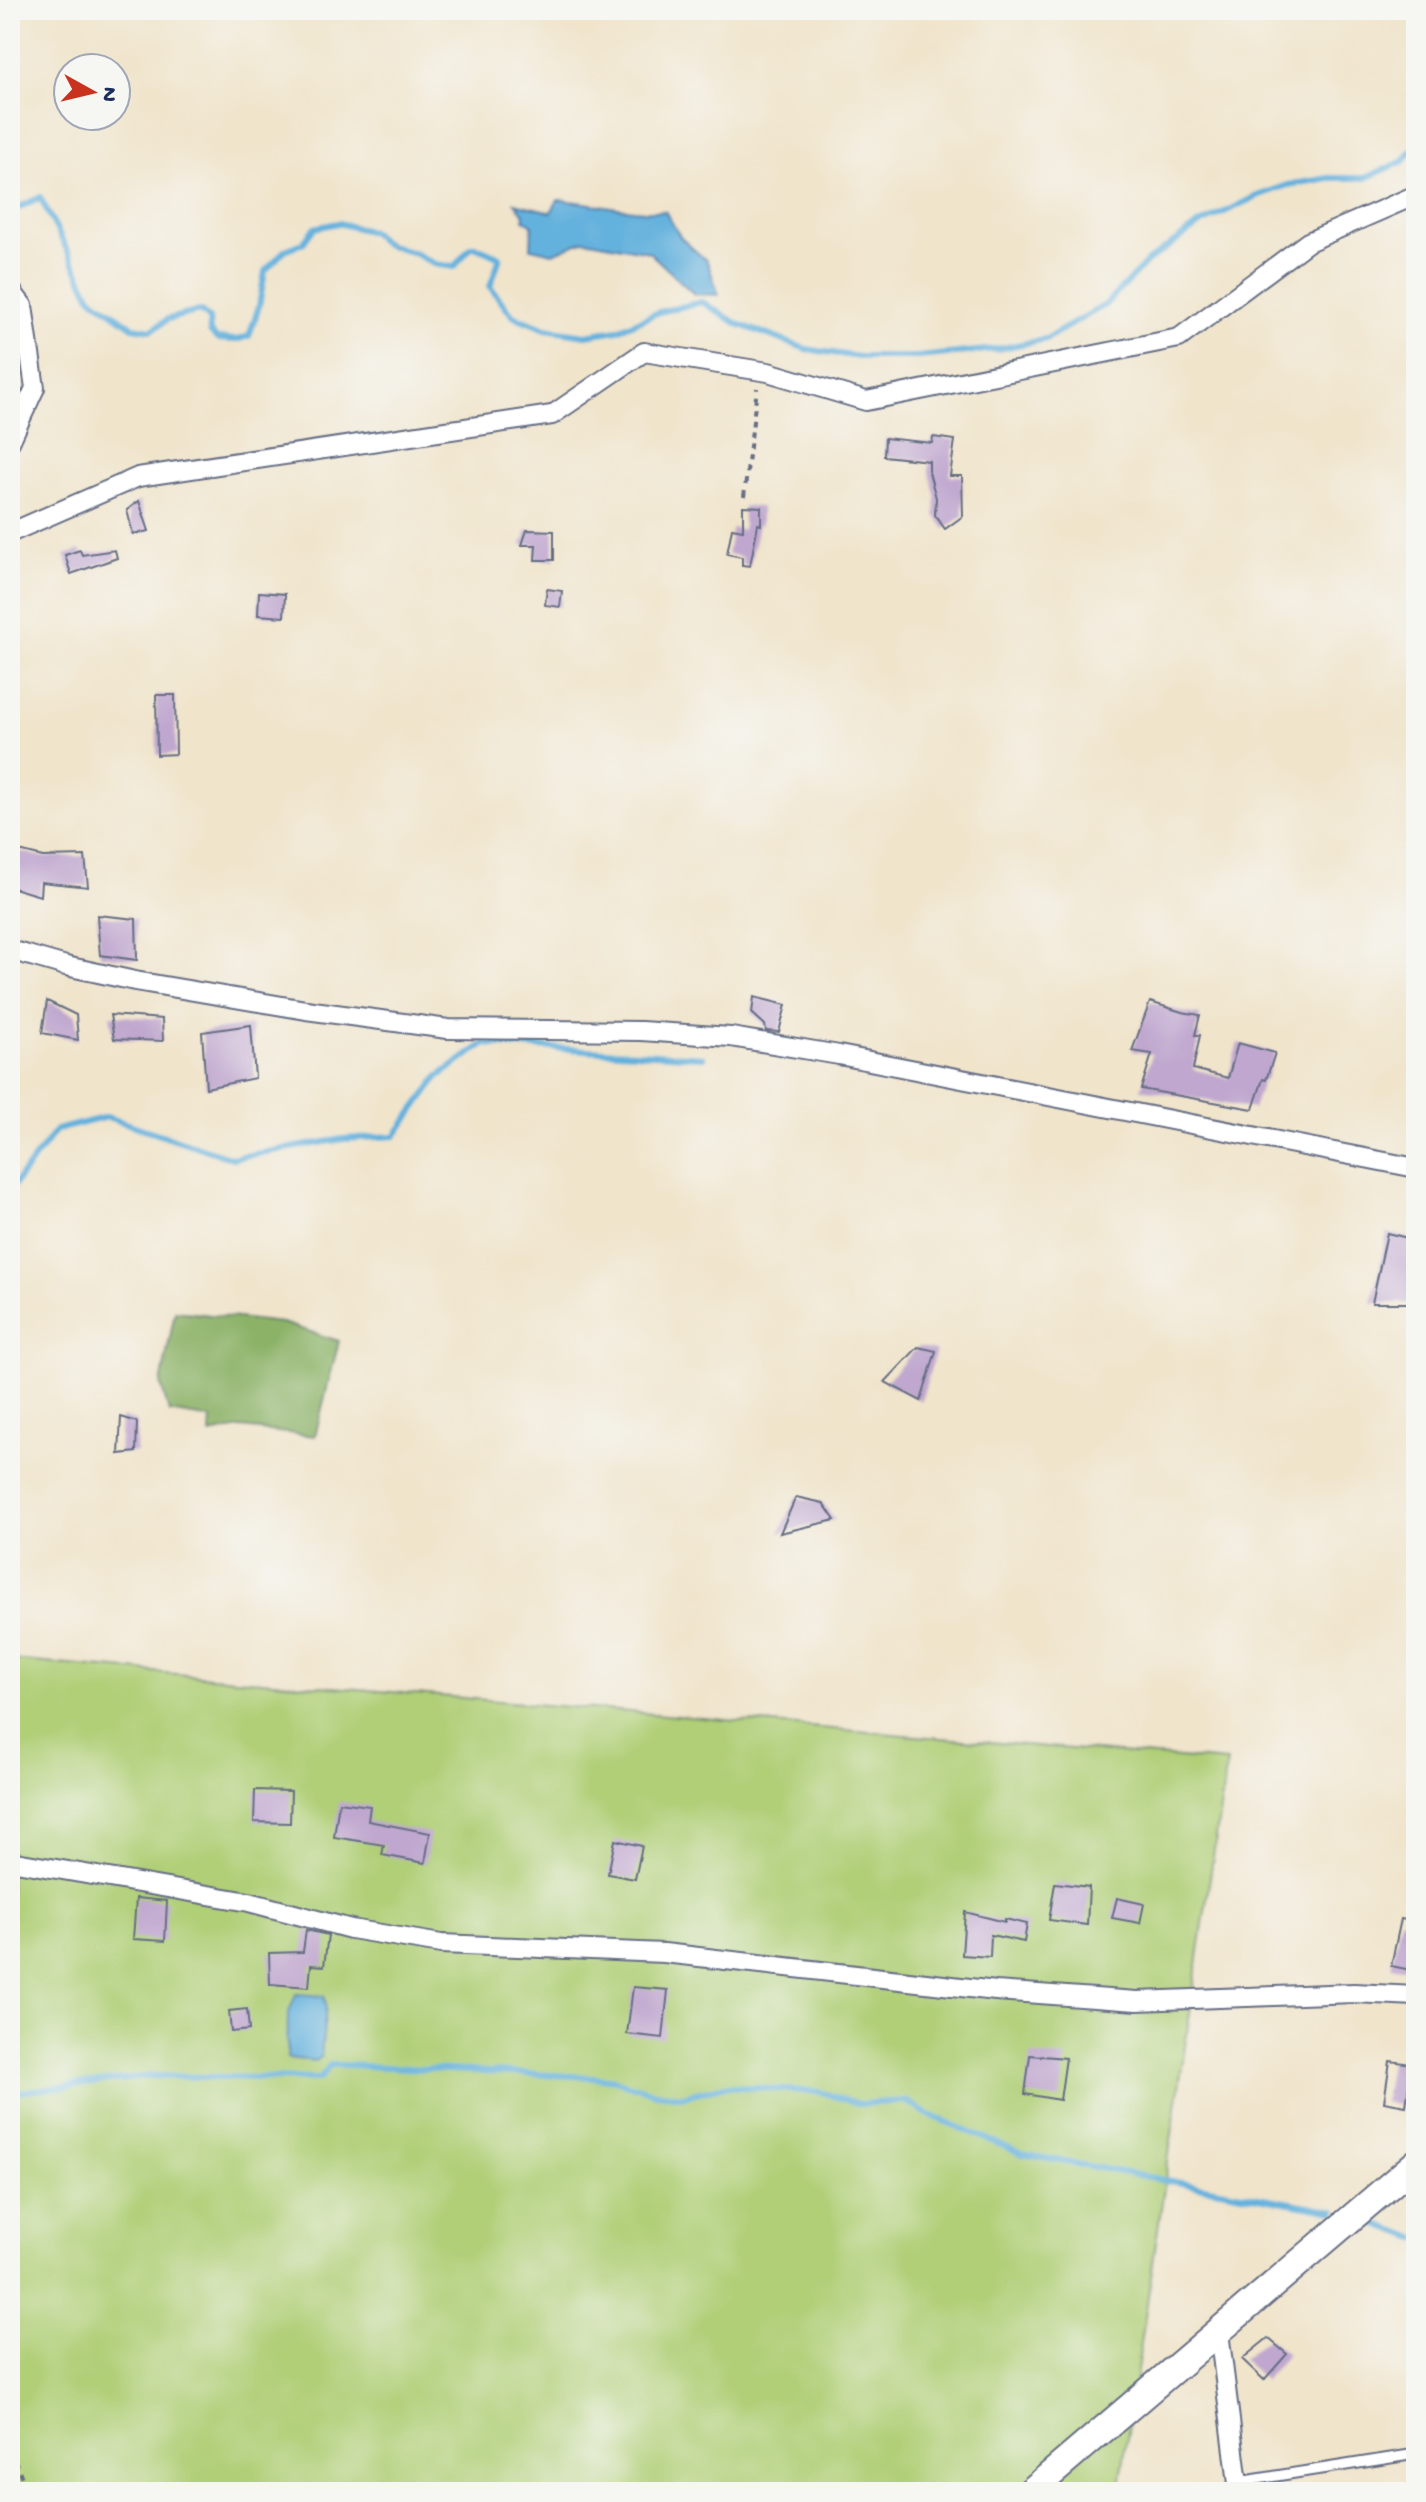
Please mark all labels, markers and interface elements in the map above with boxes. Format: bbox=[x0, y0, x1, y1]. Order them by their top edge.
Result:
north arrow bbox=[52, 52, 132, 132]
text: N bbox=[94, 85, 122, 103]

